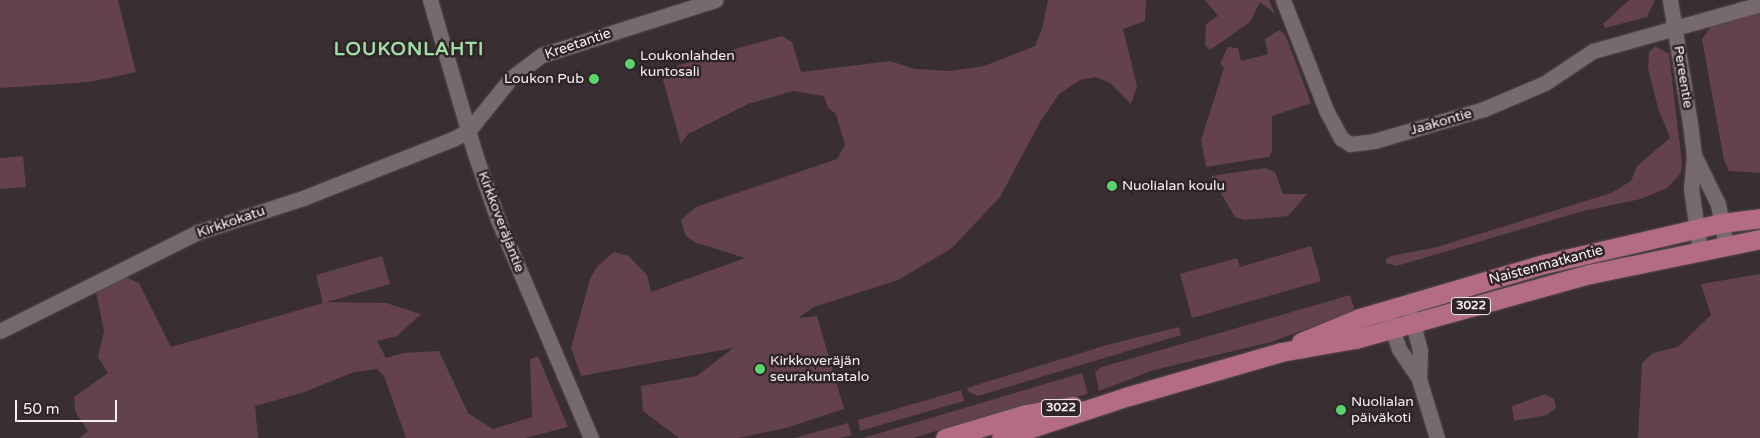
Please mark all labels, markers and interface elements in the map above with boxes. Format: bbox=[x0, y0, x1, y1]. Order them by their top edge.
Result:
street label: Kreetantie bbox=[543, 25, 613, 63]
district label: LOUKONLAHTI bbox=[332, 39, 486, 61]
street label: Pereentie bbox=[1670, 44, 1696, 110]
place label: Loukonlahden kuntosali bbox=[640, 48, 735, 80]
marker: Loukonlahden kuntosali bbox=[624, 58, 636, 70]
place label: Loukon Pub bbox=[504, 71, 584, 87]
marker: Loukon Pub bbox=[588, 73, 600, 85]
street label: Jaakontie bbox=[1408, 105, 1474, 139]
street label: Kirkkoveräjäntie bbox=[474, 169, 528, 275]
place label: Nuolialan koulu bbox=[1122, 178, 1225, 194]
marker: Nuolialan koulu bbox=[1106, 180, 1118, 192]
street label: Kirkkokatu bbox=[195, 203, 267, 241]
street label: Naistenmatkantie bbox=[1487, 242, 1605, 288]
road number: 3022 bbox=[1450, 296, 1492, 316]
place label: Kirkkoveräjän seurakuntatalo bbox=[770, 353, 869, 386]
marker: Kirkkoveräjän seurakuntatalo bbox=[754, 363, 766, 375]
scale bar bbox=[18, 390, 120, 422]
place label: Nuolialan päiväkoti bbox=[1351, 394, 1414, 427]
road number: 3022 bbox=[1040, 398, 1082, 418]
text: 50 m bbox=[23, 400, 60, 418]
marker: Nuolialan päiväkoti bbox=[1335, 404, 1347, 416]

